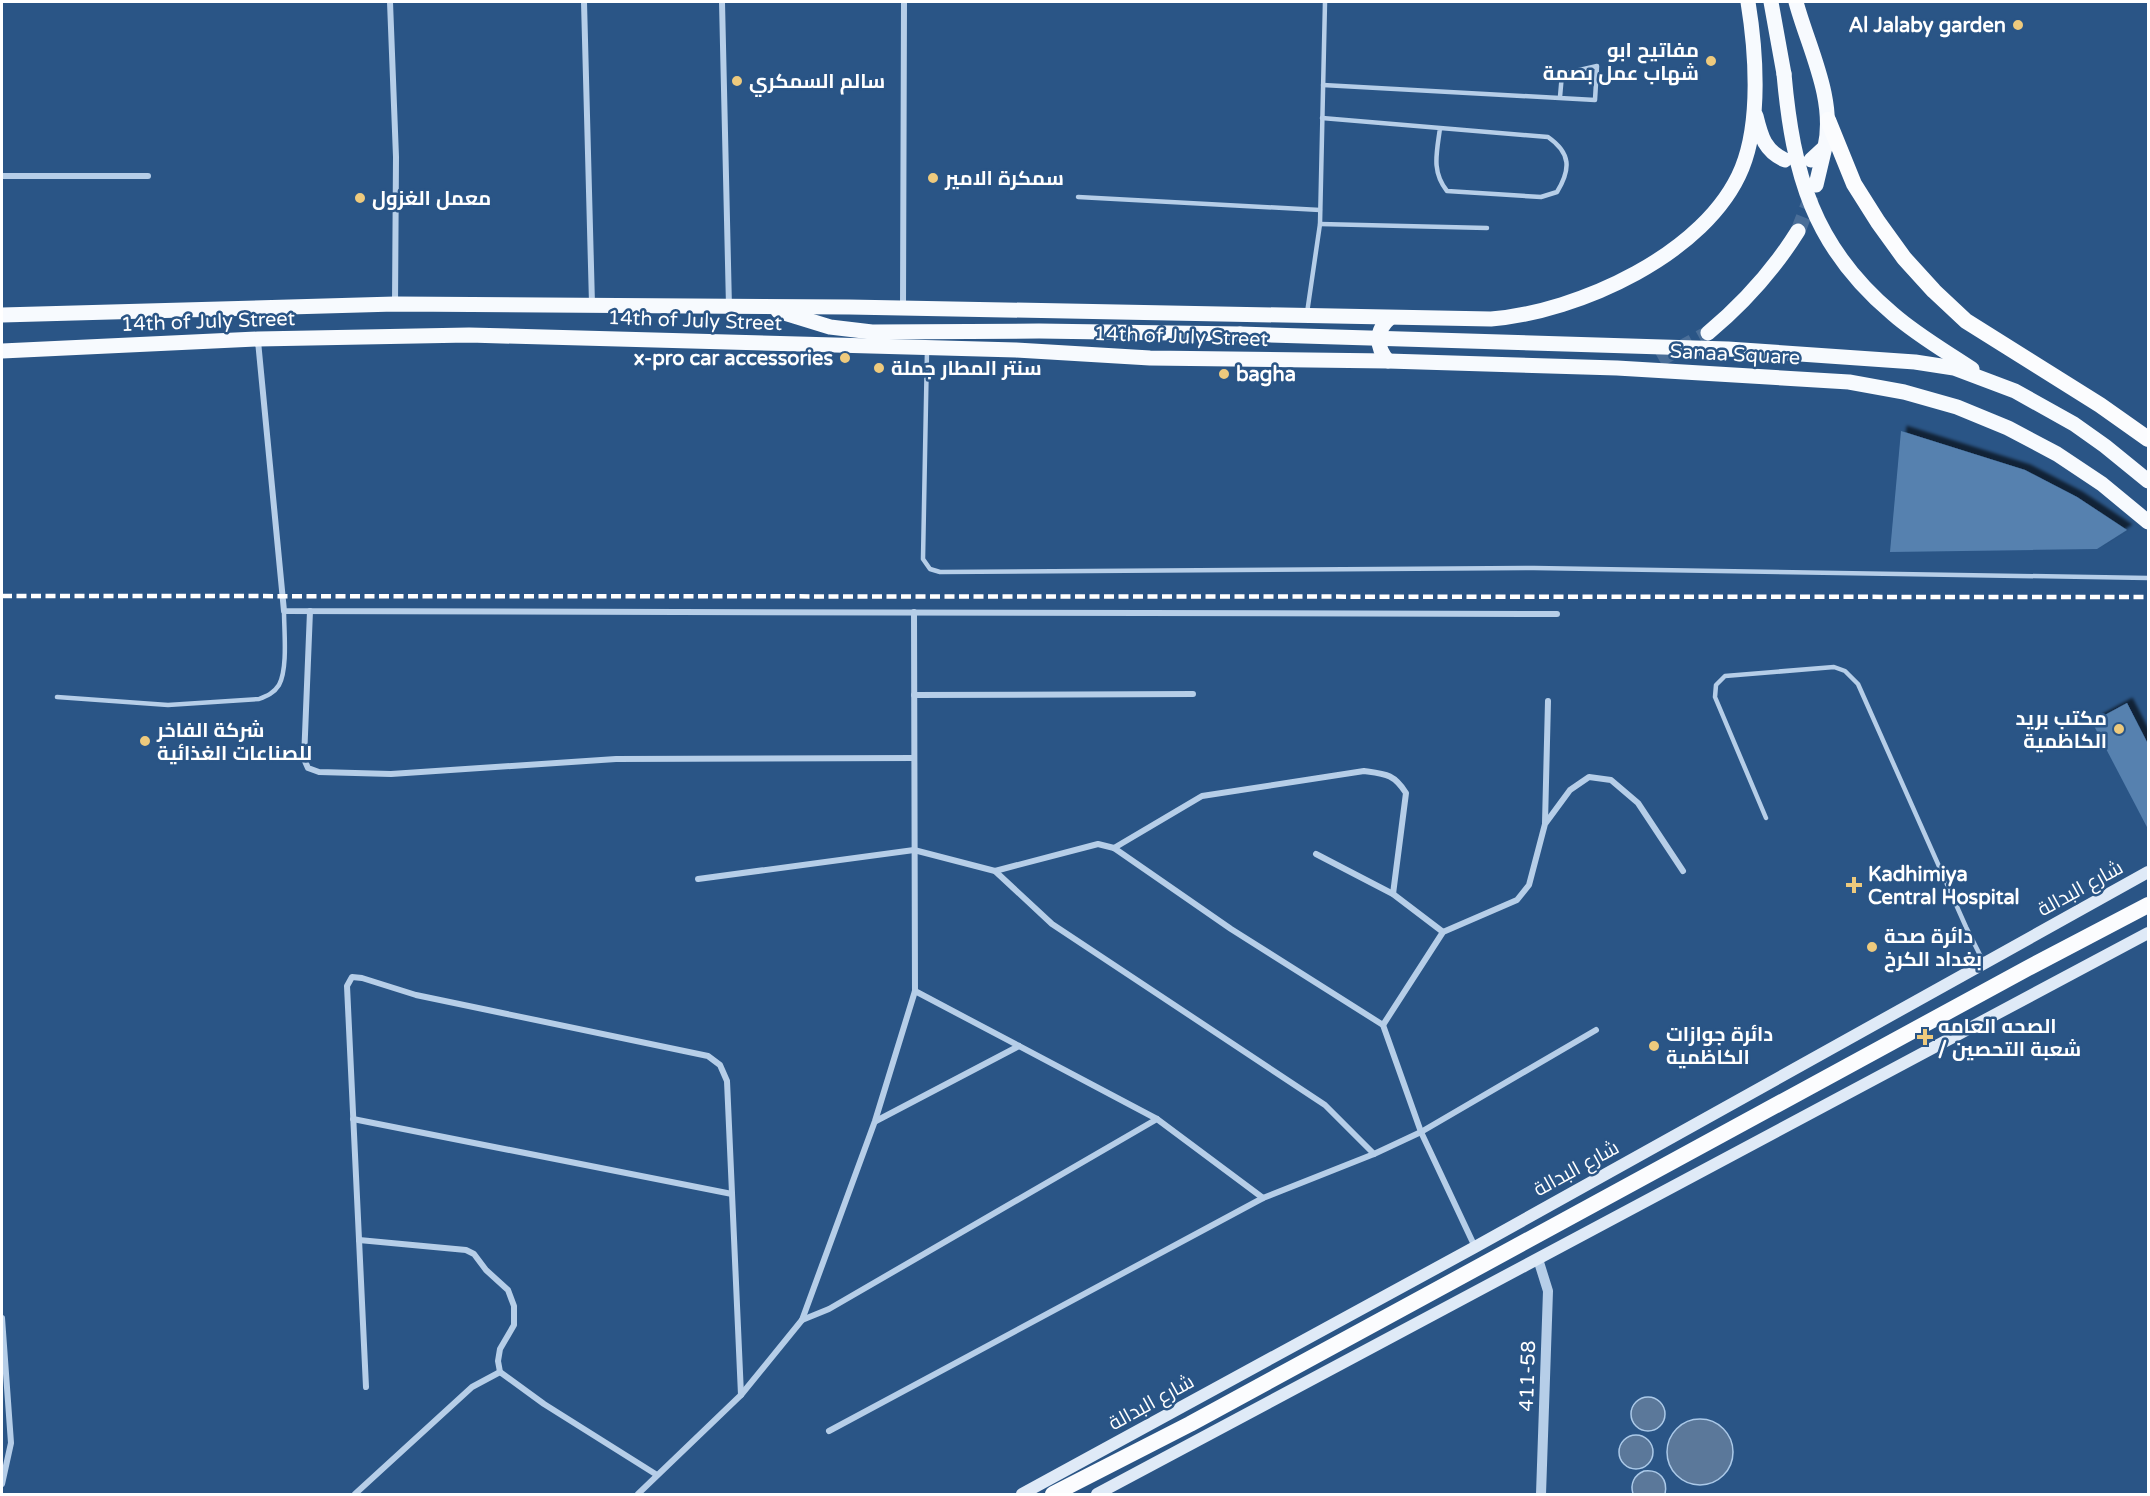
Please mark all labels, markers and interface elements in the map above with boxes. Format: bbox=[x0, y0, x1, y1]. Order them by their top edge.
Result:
place label: Al Jalaby garden bbox=[1848, 14, 2006, 38]
marker: Al Jalaby garden bbox=[2011, 18, 2025, 32]
place label: مفاتيح ابو شهاب عمل بصمة bbox=[1543, 39, 1699, 86]
marker: مفاتيح ابو شهاب عمل بصمة bbox=[1704, 54, 1718, 68]
place label: سالم السمكري bbox=[749, 70, 885, 97]
marker: سالم السمكري bbox=[730, 74, 744, 88]
place label: سمكرة الامير bbox=[944, 167, 1064, 191]
marker: سمكرة الامير bbox=[926, 171, 940, 185]
place label: معمل الغزول bbox=[372, 187, 491, 211]
marker: معمل الغزول bbox=[353, 191, 367, 205]
street label: 14th of July Street bbox=[607, 306, 783, 336]
street label: 14th of July Street bbox=[120, 307, 296, 337]
street label: 14th of July Street bbox=[1093, 322, 1269, 352]
street label: Sanaa Square bbox=[1669, 340, 1801, 370]
place label: x-pro car accessories bbox=[634, 347, 833, 371]
marker: x-pro car accessories bbox=[838, 351, 852, 365]
place label: سنتر المطار جملة bbox=[891, 357, 1042, 381]
marker: سنتر المطار جملة bbox=[872, 361, 886, 375]
place label: bagha bbox=[1236, 363, 1296, 387]
marker: bagha bbox=[1217, 367, 1231, 381]
place label: مكتب بريد الكاظمية bbox=[2016, 707, 2107, 754]
place label: شركة الفاخر للصناعات الغذائية bbox=[156, 719, 312, 766]
marker: مكتب بريد الكاظمية bbox=[2112, 722, 2126, 736]
marker: شركة الفاخر للصناعات الغذائية bbox=[138, 734, 152, 748]
street label: شارع البدالة bbox=[2034, 856, 2128, 923]
place label: Kadhimiya Central Hospital bbox=[1868, 863, 2020, 910]
marker: Kadhimiya Central Hospital bbox=[1845, 876, 1863, 894]
place label: دائرة صحة بغداد الكرخ bbox=[1884, 925, 1982, 973]
marker: دائرة صحة بغداد الكرخ bbox=[1865, 940, 1879, 954]
place label: الصحه العامه / شعبة التحصين bbox=[1938, 1015, 2081, 1062]
place label: دائرة جوازات الكاظمية bbox=[1666, 1023, 1773, 1070]
marker: الصحه العامه / شعبة التحصين bbox=[1916, 1028, 1934, 1046]
marker: دائرة جوازات الكاظمية bbox=[1647, 1039, 1661, 1053]
street label: شارع البدالة bbox=[1530, 1136, 1624, 1203]
street label: 411-58 bbox=[1515, 1340, 1541, 1412]
street label: شارع البدالة bbox=[1105, 1370, 1199, 1437]

